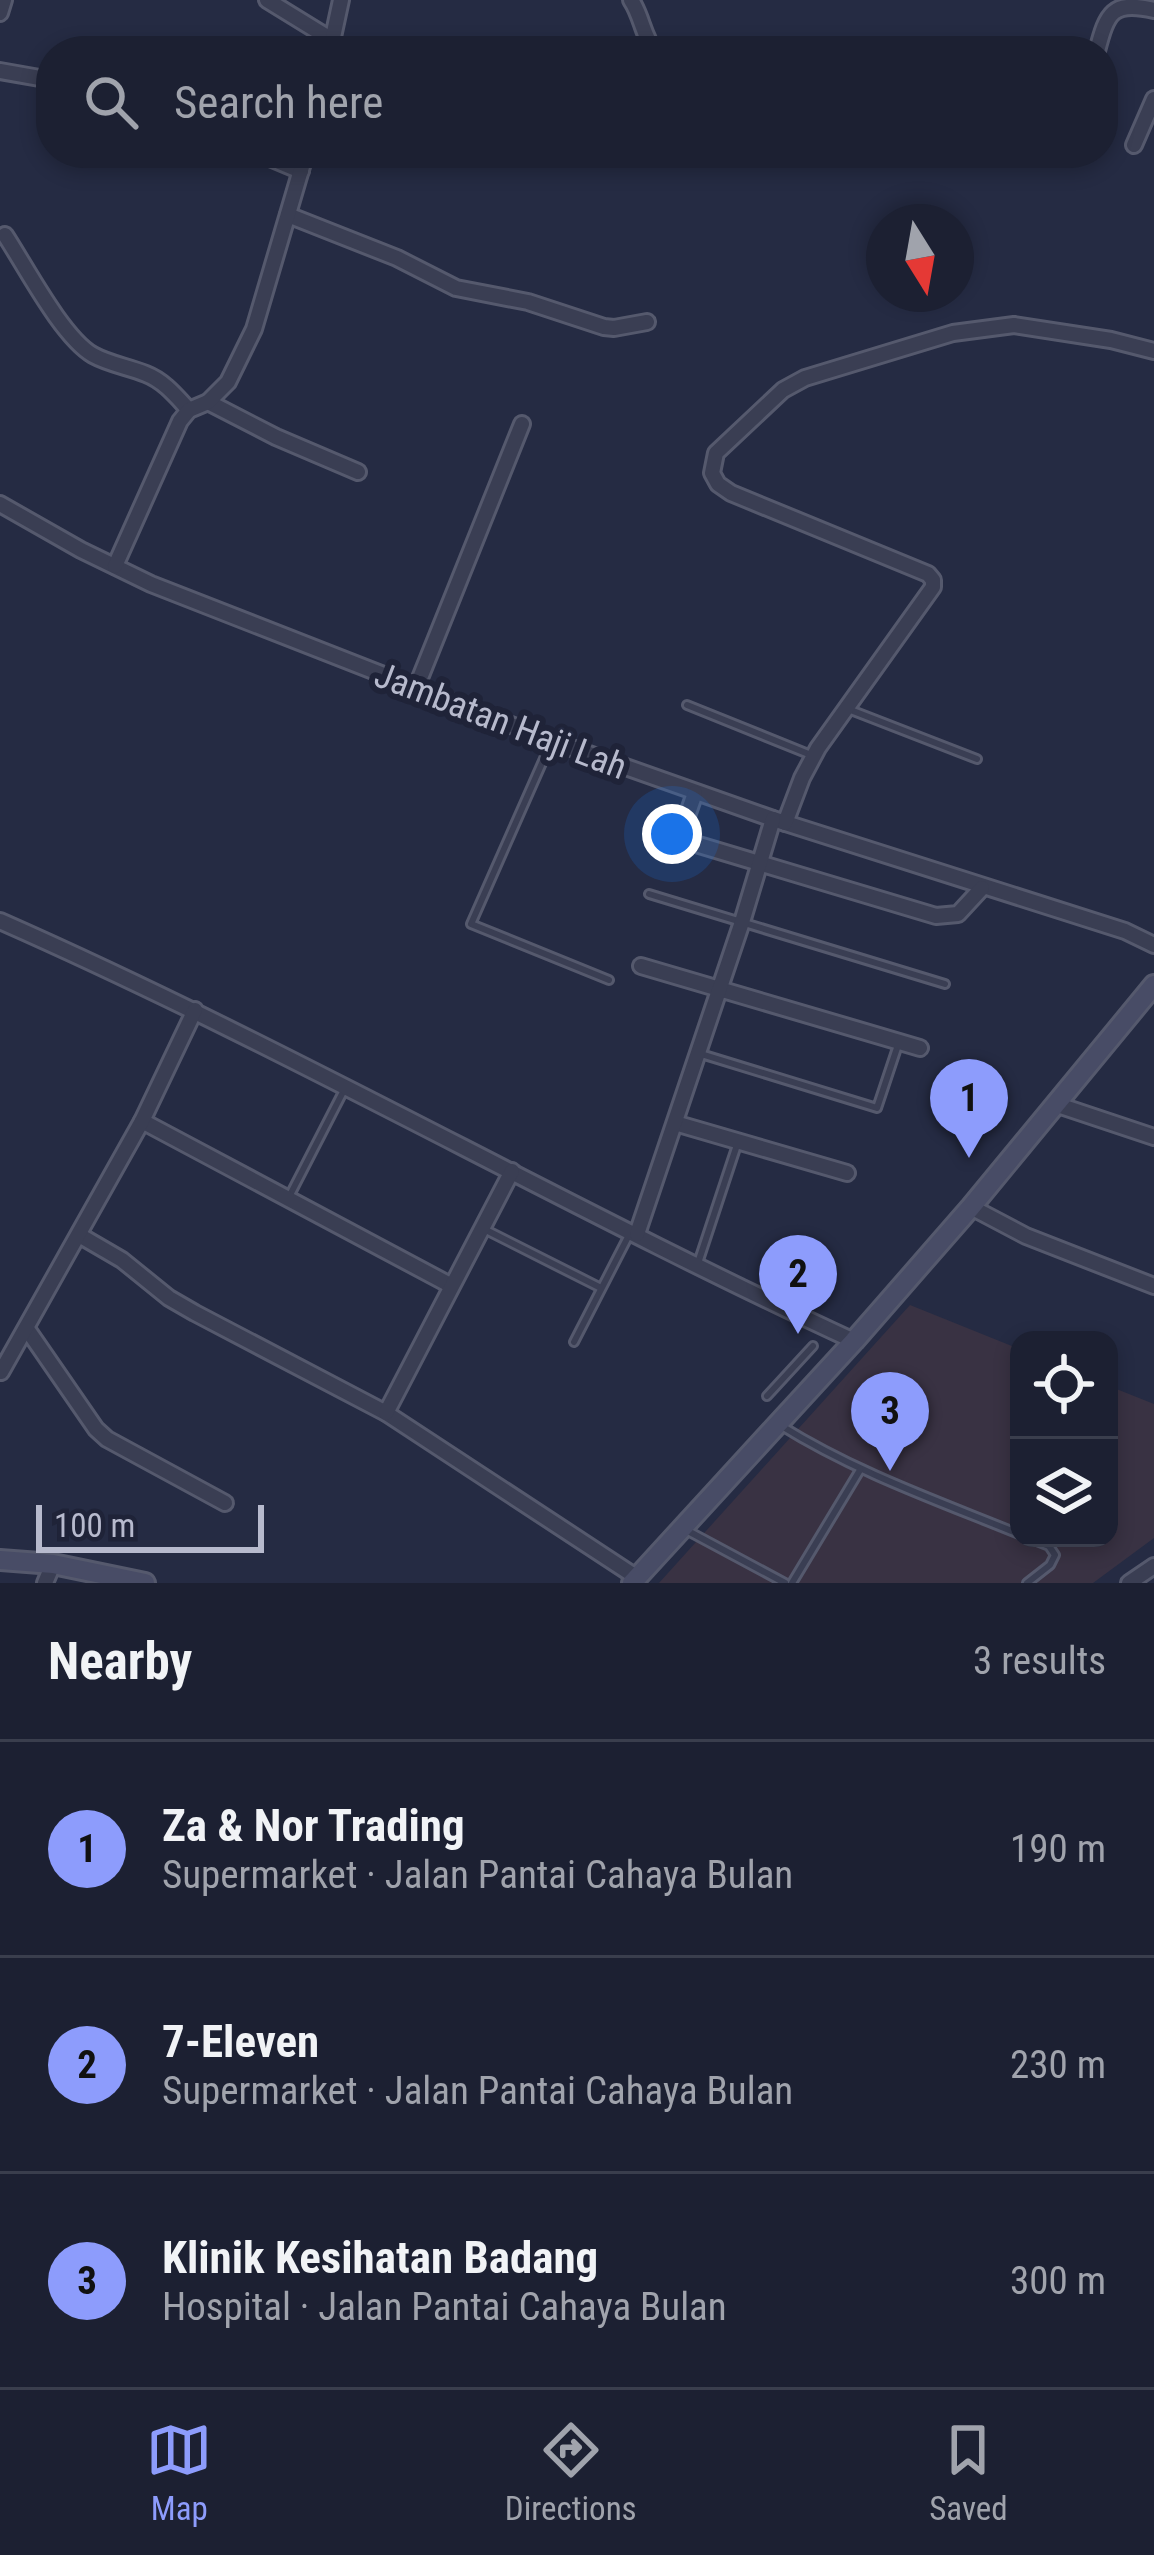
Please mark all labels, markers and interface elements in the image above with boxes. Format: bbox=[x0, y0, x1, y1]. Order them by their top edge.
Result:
search box bbox=[36, 36, 1118, 168]
icon: search bbox=[78, 69, 144, 135]
text: Search here bbox=[174, 76, 383, 129]
north arrow bbox=[866, 204, 974, 312]
street label: Jambatan Haji Lah bbox=[369, 654, 632, 788]
your location bbox=[642, 804, 702, 864]
pin: 1 bbox=[930, 1059, 1008, 1158]
pin: 2 bbox=[759, 1235, 837, 1334]
map controls bbox=[1010, 1331, 1118, 1547]
button: locate bbox=[1010, 1331, 1118, 1439]
pin: 3 bbox=[851, 1372, 929, 1471]
button: layers bbox=[1010, 1439, 1118, 1547]
scale bar bbox=[36, 1499, 264, 1552]
text: 100 m bbox=[54, 1506, 135, 1545]
text: Nearby bbox=[48, 1632, 192, 1691]
text: 3 results bbox=[973, 1638, 1106, 1684]
text: Za & Nor Trading bbox=[162, 1799, 465, 1852]
text: 1 bbox=[77, 1826, 97, 1872]
text: 190 m bbox=[1010, 1826, 1106, 1872]
text: Supermarket · Jalan Pantai Cahaya Bulan bbox=[162, 1852, 793, 1898]
text: 7-Eleven bbox=[162, 2015, 319, 2068]
text: 2 bbox=[77, 2042, 97, 2088]
text: 230 m bbox=[1010, 2042, 1106, 2088]
text: Supermarket · Jalan Pantai Cahaya Bulan bbox=[162, 2068, 793, 2114]
text: Klinik Kesihatan Badang bbox=[162, 2231, 598, 2284]
text: 3 bbox=[77, 2258, 97, 2304]
text: 300 m bbox=[1010, 2258, 1106, 2304]
text: Hospital · Jalan Pantai Cahaya Bulan bbox=[162, 2284, 727, 2330]
tab: Map bbox=[146, 2417, 212, 2528]
tab: Directions bbox=[505, 2417, 637, 2528]
tab: Saved bbox=[929, 2417, 1008, 2528]

